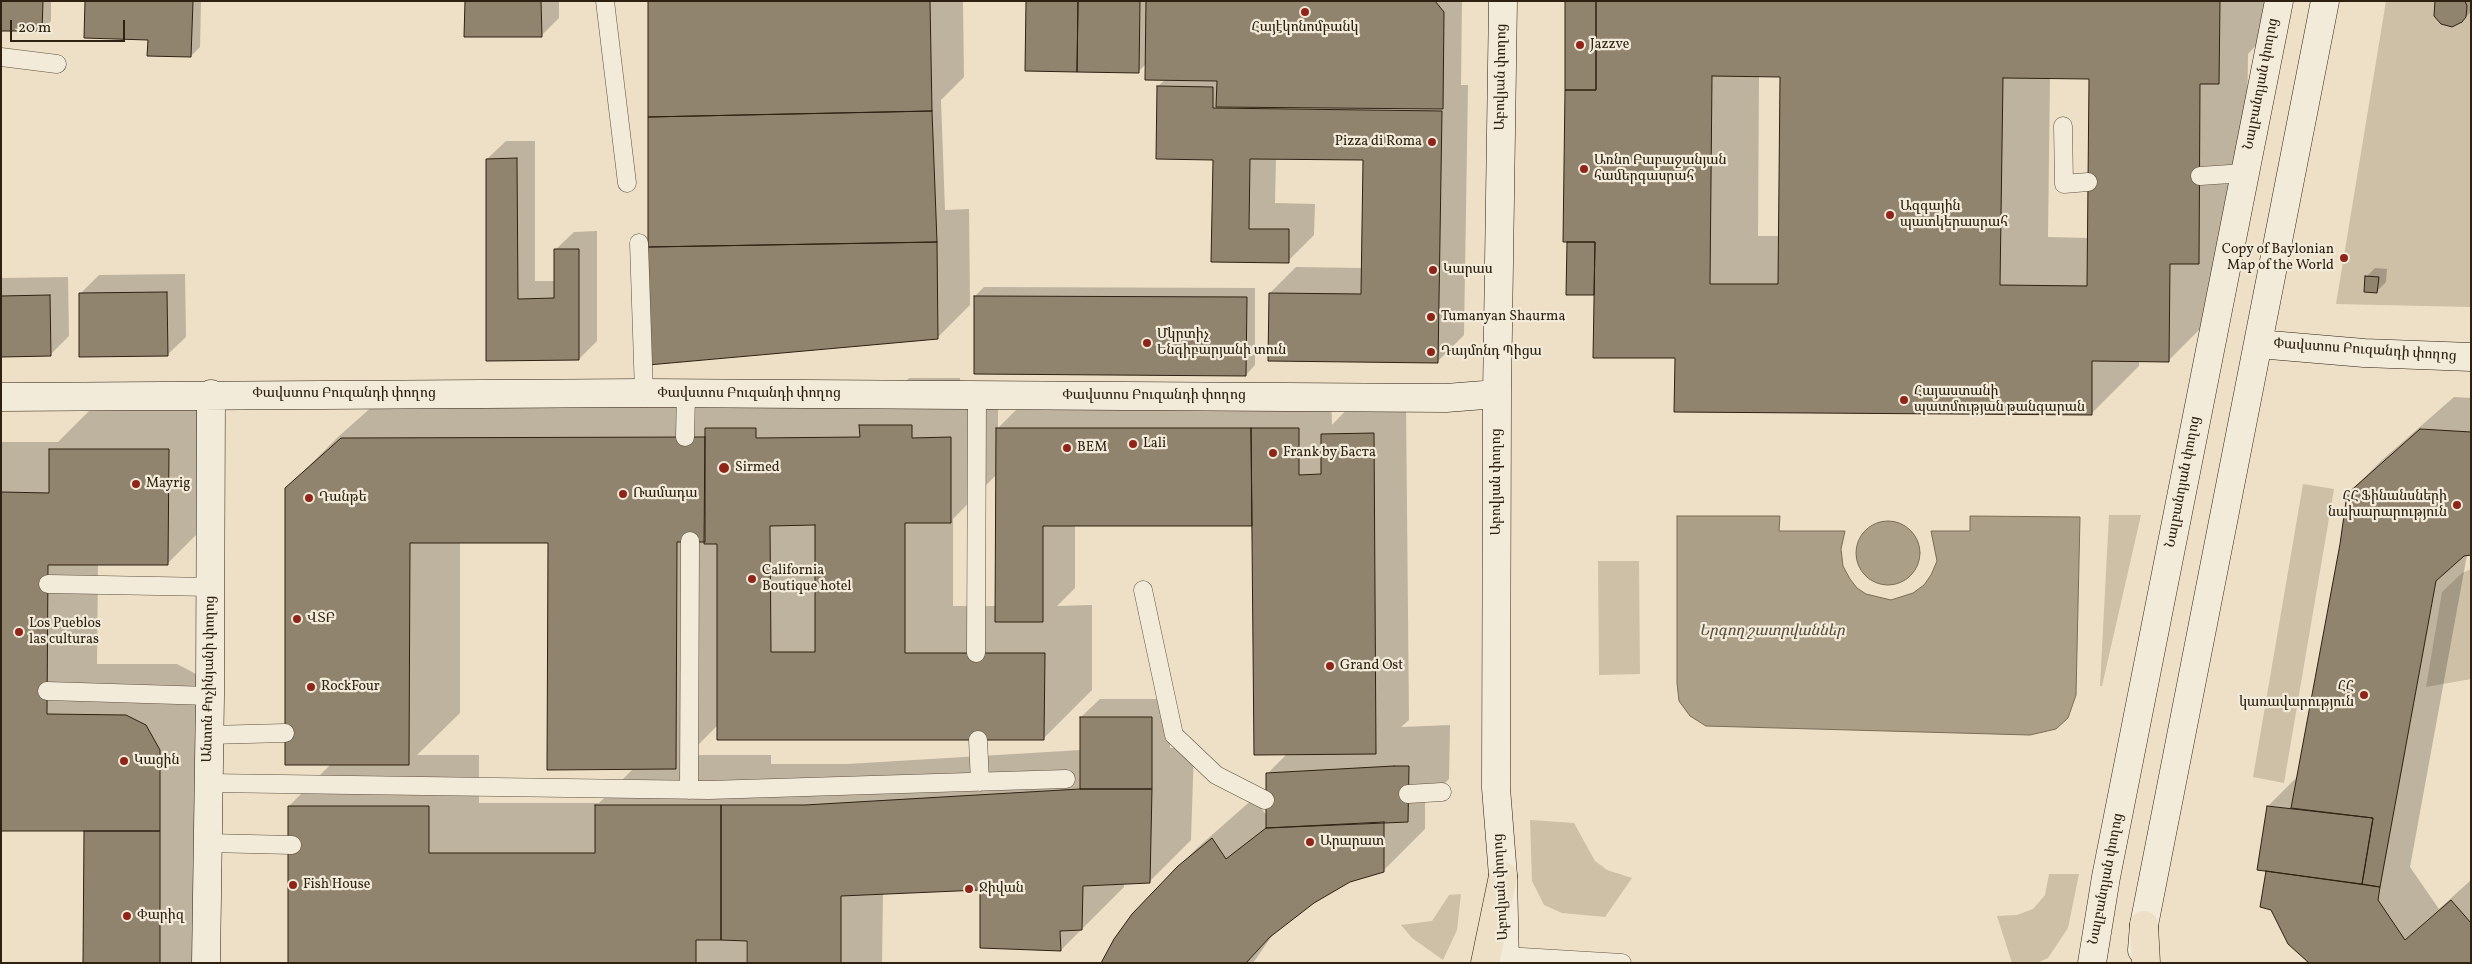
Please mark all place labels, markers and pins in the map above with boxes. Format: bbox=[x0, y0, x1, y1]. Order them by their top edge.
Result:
marker: Հայէկոնոմբանկ bbox=[1299, 6, 1311, 18]
place label: Հայէկոնոմբանկ bbox=[1252, 20, 1358, 36]
place label: Jazzve bbox=[1590, 37, 1629, 53]
marker: Jazzve bbox=[1574, 39, 1586, 51]
place label: Pizza di Roma bbox=[1335, 134, 1422, 150]
marker: Pizza di Roma bbox=[1426, 136, 1438, 148]
place label: Առնո Բաբաջանյան համերգասրահ bbox=[1594, 153, 1727, 186]
marker: Առնո Բաբաջանյան համերգասրահ bbox=[1578, 163, 1590, 175]
place label: Ազգային պատկերասրահ bbox=[1900, 199, 2008, 232]
marker: Ազգային պատկերասրահ bbox=[1884, 209, 1896, 221]
place label: Copy of Baylonian Map of the World bbox=[2222, 242, 2334, 274]
marker: Copy of Baylonian Map of the World bbox=[2338, 252, 2350, 264]
place label: Կարաս bbox=[1443, 262, 1493, 278]
marker: Կարաս bbox=[1427, 264, 1439, 276]
place label: Tumanyan Shaurma bbox=[1441, 309, 1565, 325]
marker: Tumanyan Shaurma bbox=[1425, 311, 1437, 323]
place label: Մկրտիչ Ենգիբարյանի տուն bbox=[1157, 327, 1286, 360]
marker: Մկրտիչ Ենգիբարյանի տուն bbox=[1141, 337, 1153, 349]
place label: Դայմոնդ Պիցա bbox=[1441, 344, 1542, 360]
marker: Դայմոնդ Պիցա bbox=[1425, 346, 1437, 358]
place label: Հայաստանի պատմության թանգարան bbox=[1914, 384, 2085, 417]
marker: Հայաստանի պատմության թանգարան bbox=[1898, 394, 1910, 406]
place label: Lali bbox=[1143, 436, 1166, 452]
marker: Lali bbox=[1127, 438, 1139, 450]
place label: BEM bbox=[1077, 440, 1107, 456]
marker: BEM bbox=[1061, 442, 1073, 454]
place label: Frank by Баста bbox=[1283, 445, 1376, 461]
marker: Frank by Баста bbox=[1267, 447, 1279, 459]
place label: Sirmed bbox=[735, 460, 780, 476]
marker: Sirmed bbox=[717, 461, 731, 475]
place label: Mayrig bbox=[146, 476, 190, 492]
marker: Mayrig bbox=[130, 478, 142, 490]
place label: Ռամադա bbox=[633, 486, 697, 502]
marker: Ռամադա bbox=[617, 488, 629, 500]
place label: ՀՀ Ֆինանսների նախարարություն bbox=[2328, 489, 2447, 522]
place label: Դանթե bbox=[319, 490, 367, 506]
marker: Դանթե bbox=[303, 492, 315, 504]
marker: ՀՀ Ֆինանսների նախարարություն bbox=[2451, 499, 2463, 511]
place label: California Boutique hotel bbox=[762, 563, 852, 596]
marker: California Boutique hotel bbox=[746, 573, 758, 585]
place label: ՎՏԲ bbox=[307, 611, 335, 627]
marker: ՎՏԲ bbox=[291, 613, 303, 625]
place label: Los Pueblos las culturas bbox=[29, 616, 101, 648]
marker: Los Pueblos las culturas bbox=[13, 626, 25, 638]
place label: Grand Ost bbox=[1340, 658, 1403, 674]
marker: Grand Ost bbox=[1324, 660, 1336, 672]
place label: RockFour bbox=[321, 679, 380, 695]
place label: ՀՀ կառավարություն bbox=[2239, 679, 2354, 712]
marker: RockFour bbox=[305, 681, 317, 693]
marker: ՀՀ կառավարություն bbox=[2358, 689, 2370, 701]
place label: Կացին bbox=[134, 753, 180, 769]
marker: Կացին bbox=[118, 755, 130, 767]
place label: Արարատ bbox=[1320, 834, 1384, 850]
marker: Արարատ bbox=[1304, 836, 1316, 848]
place label: Fish House bbox=[303, 877, 370, 893]
marker: Fish House bbox=[287, 879, 299, 891]
place label: Ջիվան bbox=[979, 881, 1024, 897]
marker: Ջիվան bbox=[963, 883, 975, 895]
place label: Փարիզ bbox=[137, 908, 184, 924]
marker: Փարիզ bbox=[121, 910, 133, 922]

